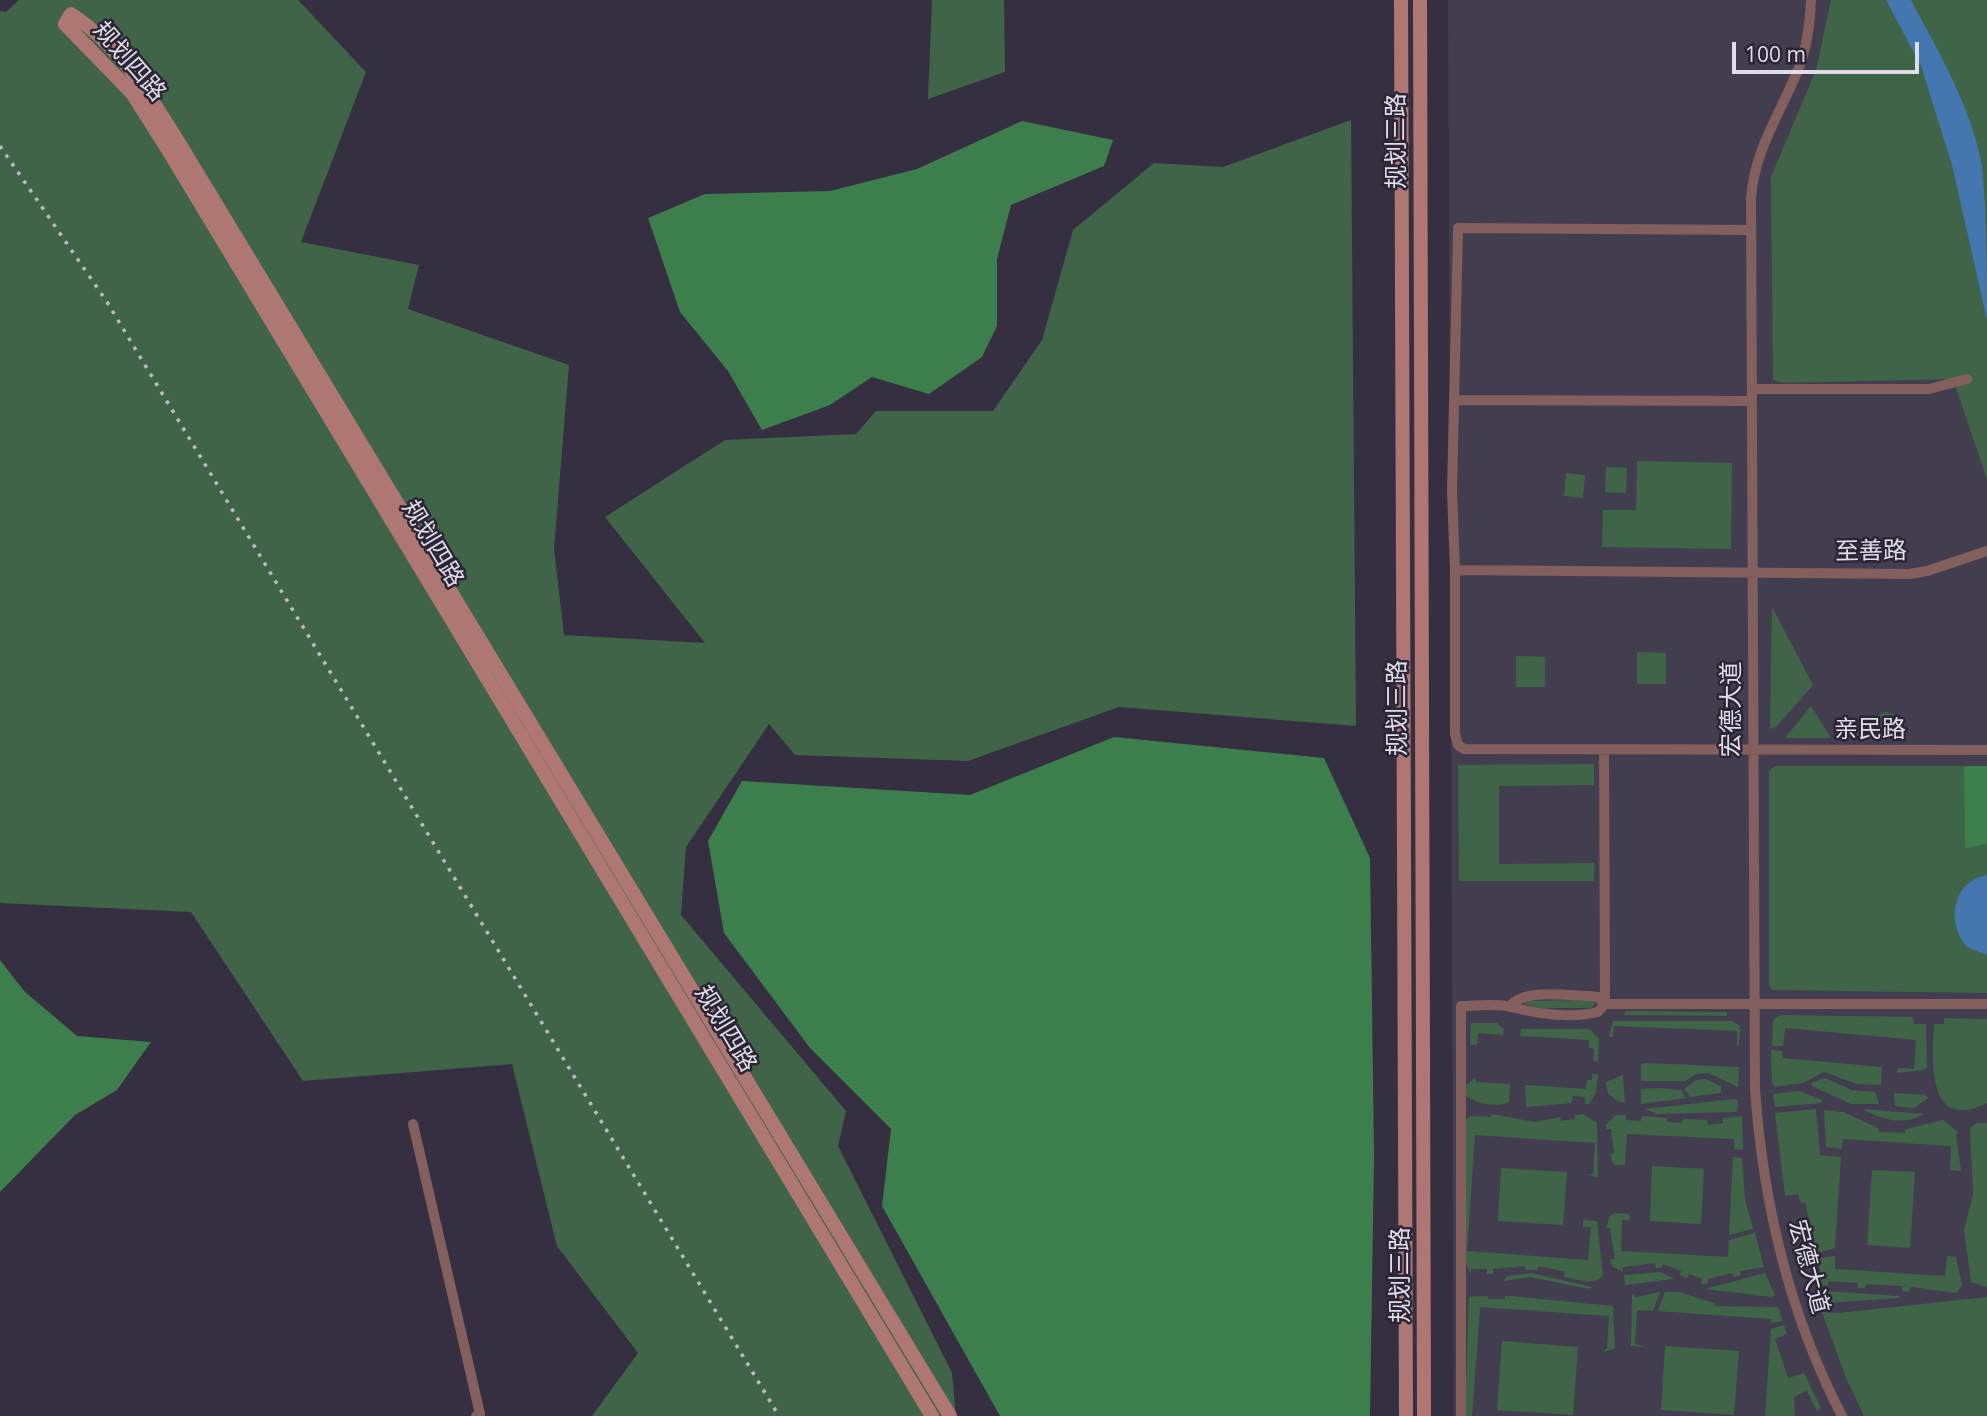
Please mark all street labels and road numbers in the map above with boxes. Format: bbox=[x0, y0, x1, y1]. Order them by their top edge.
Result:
street label: 规划四路 bbox=[87, 16, 171, 108]
street label: 规划三路 bbox=[1383, 93, 1411, 189]
street label: 规划四路 bbox=[395, 495, 469, 593]
street label: 至善路 bbox=[1835, 537, 1907, 567]
street label: 规划三路 bbox=[1384, 660, 1412, 756]
street label: 宏德大道 bbox=[1718, 661, 1746, 757]
street label: 亲民路 bbox=[1834, 716, 1906, 744]
street label: 规划四路 bbox=[688, 980, 762, 1078]
street label: 宏德大道 bbox=[1782, 1217, 1834, 1317]
street label: 规划三路 bbox=[1387, 1227, 1415, 1323]

